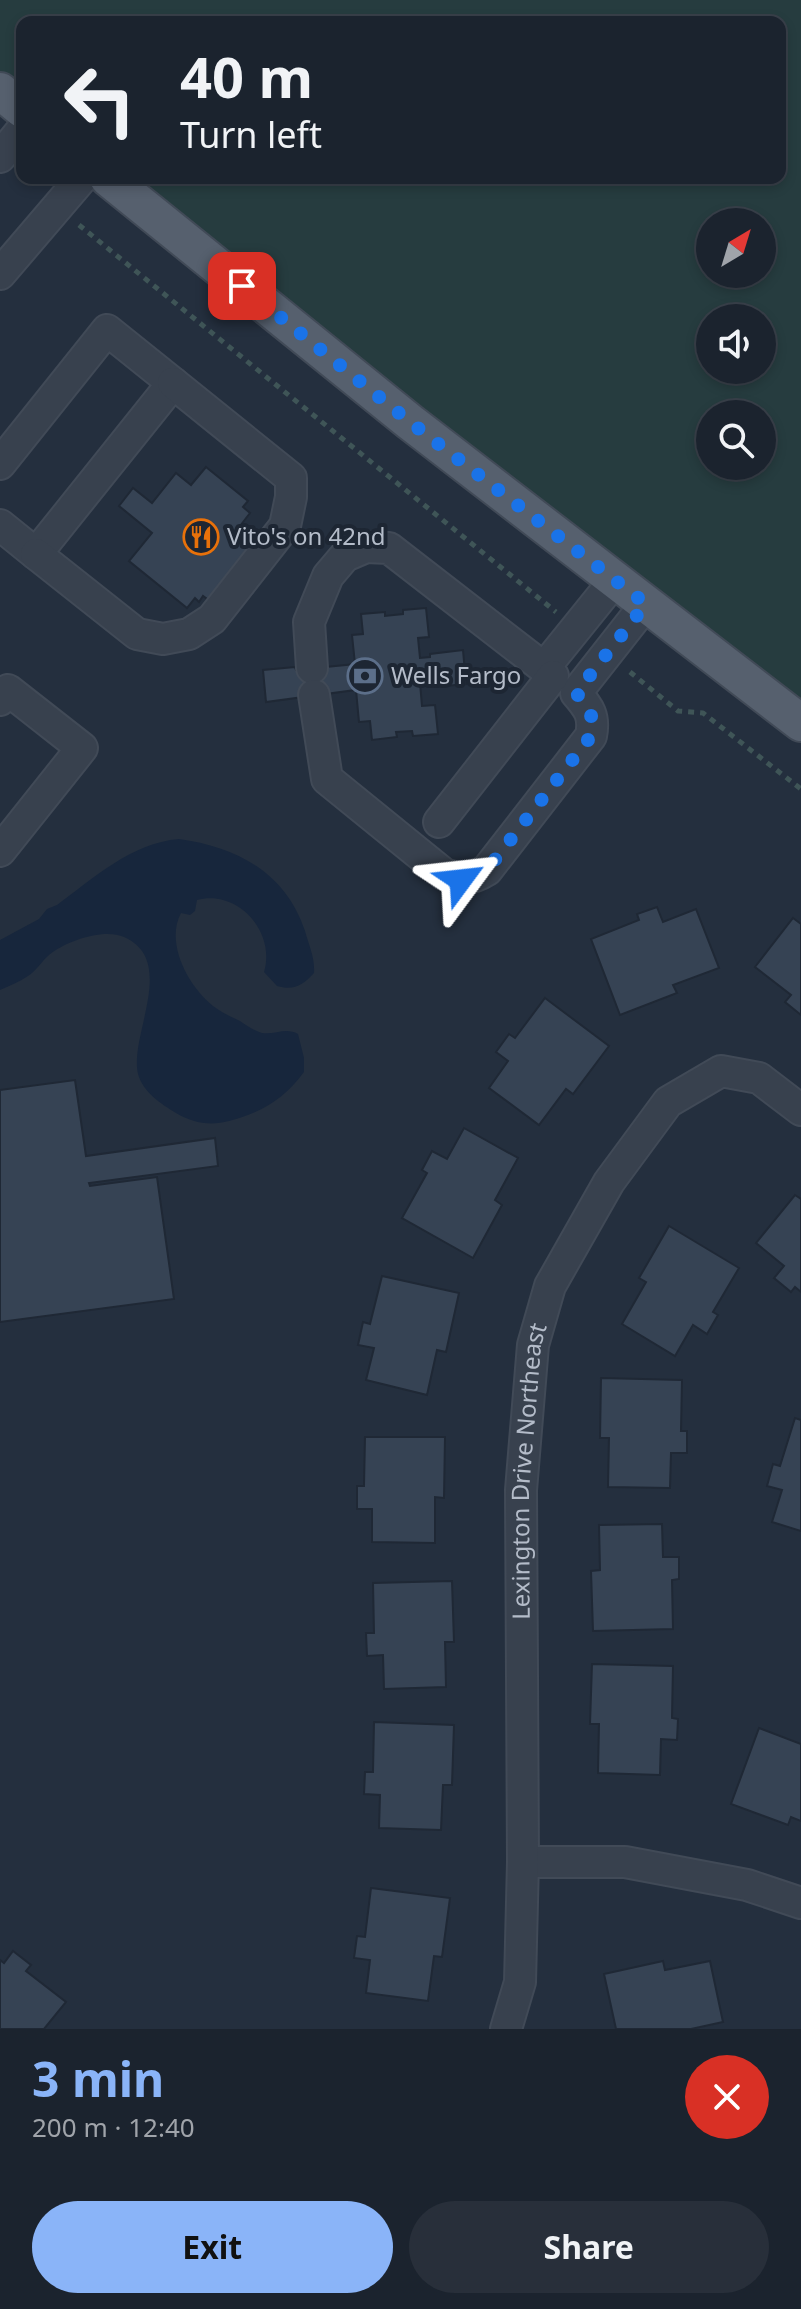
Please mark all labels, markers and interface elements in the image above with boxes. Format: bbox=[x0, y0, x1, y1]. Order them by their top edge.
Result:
text: 40 m bbox=[180, 38, 313, 114]
icon: left bbox=[48, 48, 152, 152]
text: Turn left bbox=[180, 110, 322, 159]
north arrow bbox=[696, 208, 776, 288]
map controls bbox=[696, 208, 776, 480]
pin bbox=[208, 252, 276, 320]
icon: arrive bbox=[220, 264, 264, 308]
button: sound bbox=[696, 304, 776, 384]
button: search bbox=[696, 400, 776, 480]
restaurant icon: Vito's on 42nd bbox=[182, 518, 220, 556]
place label: Vito's on 42nd bbox=[227, 519, 386, 552]
bank icon: Wells Fargo bbox=[346, 657, 384, 695]
place label: Wells Fargo bbox=[391, 658, 521, 691]
position arrow bbox=[419, 838, 503, 922]
street label: Lexington Drive Northeast bbox=[503, 1318, 554, 1620]
text: 3 min bbox=[32, 2046, 164, 2111]
button: close bbox=[685, 2055, 769, 2139]
text: 200 m · 12:40 bbox=[32, 2109, 195, 2145]
button: Exit bbox=[32, 2201, 393, 2293]
button: Share bbox=[409, 2201, 769, 2293]

